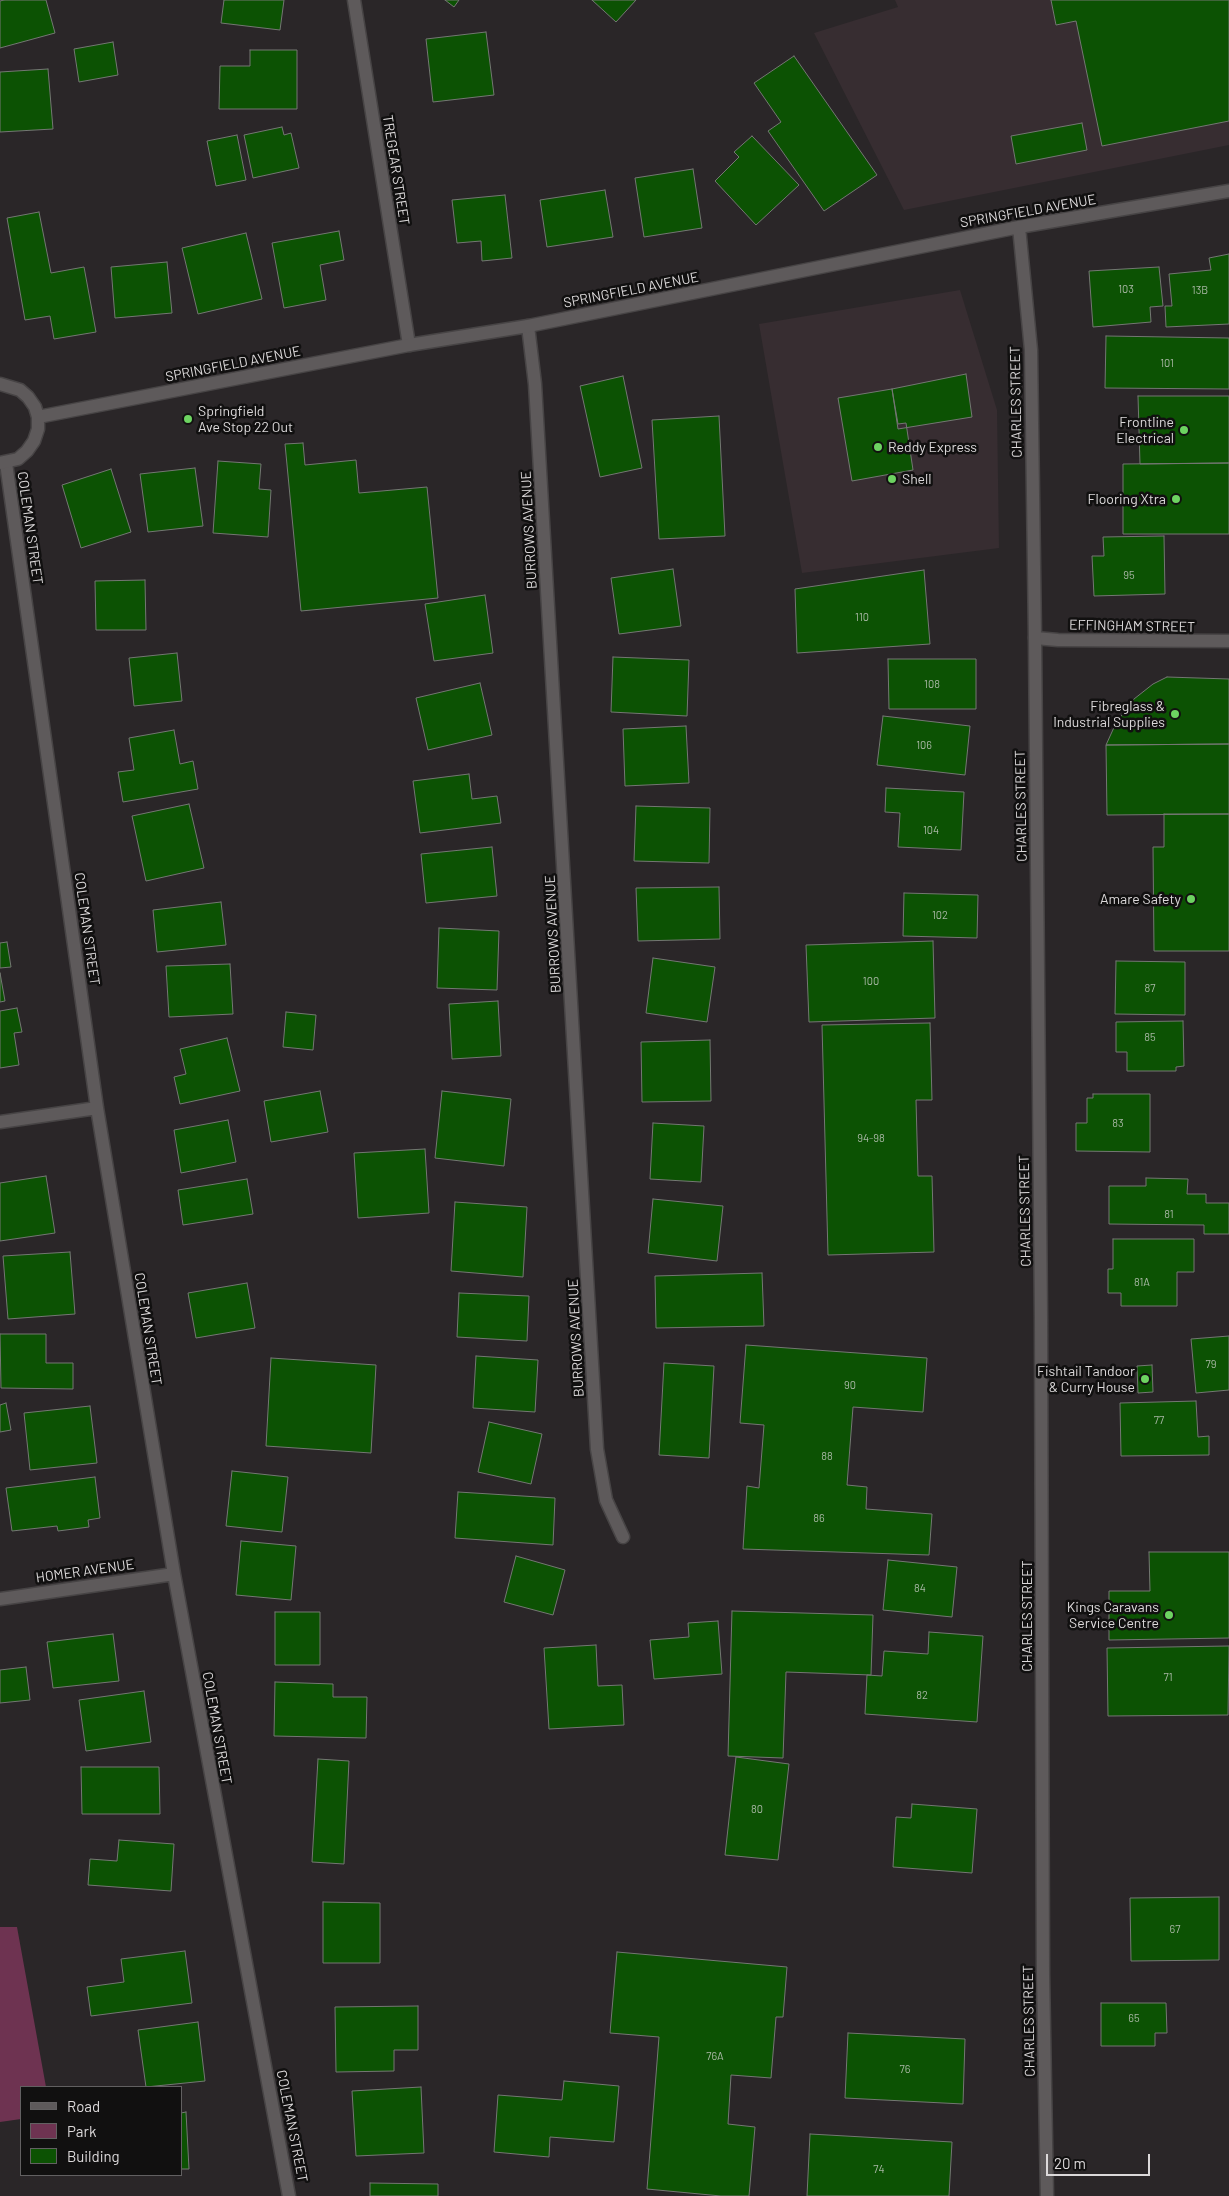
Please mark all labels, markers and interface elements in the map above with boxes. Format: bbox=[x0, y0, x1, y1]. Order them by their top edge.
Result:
street label: TREGEAR STREET bbox=[379, 114, 413, 226]
street label: SPRINGFIELD AVENUE bbox=[959, 191, 1097, 231]
street label: SPRINGFIELD AVENUE bbox=[562, 269, 700, 311]
house number: 103 bbox=[1118, 282, 1134, 296]
house number: 13B bbox=[1192, 283, 1208, 297]
street label: SPRINGFIELD AVENUE bbox=[164, 343, 302, 385]
street label: CHARLES STREET bbox=[1007, 346, 1025, 458]
house number: 101 bbox=[1160, 356, 1174, 370]
place label: Springfield Ave Stop 22 Out bbox=[198, 403, 293, 436]
marker: Springfield Ave Stop 22 Out bbox=[182, 413, 194, 425]
place label: Frontline Electrical bbox=[1116, 414, 1174, 447]
marker: Frontline Electrical bbox=[1178, 424, 1190, 436]
place label: Reddy Express bbox=[888, 439, 977, 455]
marker: Reddy Express bbox=[872, 441, 884, 453]
street label: COLEMAN STREET bbox=[14, 471, 46, 585]
street label: BURROWS AVENUE bbox=[518, 471, 540, 589]
place label: Shell bbox=[902, 471, 932, 487]
marker: Shell bbox=[886, 473, 898, 485]
place label: Flooring Xtra bbox=[1088, 491, 1166, 507]
marker: Flooring Xtra bbox=[1170, 493, 1182, 505]
house number: 95 bbox=[1123, 568, 1135, 582]
house number: 110 bbox=[855, 610, 869, 624]
street label: EFFINGHAM STREET bbox=[1069, 617, 1195, 635]
house number: 108 bbox=[924, 677, 940, 691]
place label: Fibreglass & Industrial Supplies bbox=[1053, 698, 1165, 730]
marker: Fibreglass & Industrial Supplies bbox=[1169, 708, 1181, 720]
house number: 106 bbox=[916, 738, 932, 752]
street label: CHARLES STREET bbox=[1012, 750, 1030, 862]
house number: 104 bbox=[923, 823, 939, 837]
street label: COLEMAN STREET bbox=[71, 872, 103, 986]
street label: BURROWS AVENUE bbox=[542, 875, 564, 993]
place label: Amare Safety bbox=[1100, 891, 1181, 907]
marker: Amare Safety bbox=[1185, 893, 1197, 905]
house number: 102 bbox=[932, 908, 948, 922]
house number: 100 bbox=[863, 974, 879, 988]
house number: 87 bbox=[1145, 981, 1155, 995]
house number: 85 bbox=[1144, 1030, 1156, 1044]
house number: 83 bbox=[1112, 1116, 1124, 1130]
house number: 94-98 bbox=[857, 1131, 885, 1145]
street label: CHARLES STREET bbox=[1016, 1155, 1034, 1267]
house number: 81 bbox=[1164, 1207, 1174, 1221]
street label: COLEMAN STREET bbox=[131, 1272, 165, 1386]
house number: 81A bbox=[1134, 1275, 1150, 1289]
street label: BURROWS AVENUE bbox=[565, 1279, 587, 1397]
house number: 79 bbox=[1206, 1357, 1216, 1371]
place label: Fishtail Tandoor & Curry House bbox=[1037, 1363, 1135, 1395]
marker: Fishtail Tandoor & Curry House bbox=[1139, 1373, 1151, 1385]
house number: 90 bbox=[844, 1378, 856, 1392]
house number: 77 bbox=[1154, 1413, 1164, 1427]
house number: 88 bbox=[821, 1449, 833, 1463]
house number: 86 bbox=[813, 1511, 825, 1525]
street label: HOMER AVENUE bbox=[35, 1556, 135, 1586]
street label: CHARLES STREET bbox=[1019, 1560, 1035, 1672]
house number: 84 bbox=[914, 1581, 926, 1595]
place label: Kings Caravans Service Centre bbox=[1067, 1599, 1159, 1631]
marker: Kings Caravans Service Centre bbox=[1163, 1609, 1175, 1621]
house number: 71 bbox=[1163, 1670, 1173, 1684]
street label: COLEMAN STREET bbox=[199, 1671, 235, 1785]
house number: 82 bbox=[916, 1688, 928, 1702]
house number: 80 bbox=[751, 1802, 763, 1816]
house number: 67 bbox=[1170, 1922, 1180, 1936]
street label: CHARLES STREET bbox=[1020, 1965, 1038, 2077]
house number: 65 bbox=[1128, 2011, 1140, 2025]
house number: 76A bbox=[706, 2049, 724, 2063]
house number: 76 bbox=[900, 2062, 910, 2076]
street label: COLEMAN STREET bbox=[273, 2069, 311, 2183]
legend bbox=[20, 2086, 182, 2176]
text: Road bbox=[67, 2097, 100, 2115]
text: Park bbox=[67, 2122, 96, 2140]
scale bar bbox=[1049, 2144, 1153, 2176]
text: Building bbox=[67, 2147, 120, 2165]
text: 20 m bbox=[1054, 2154, 1086, 2172]
house number: 74 bbox=[873, 2162, 885, 2176]

